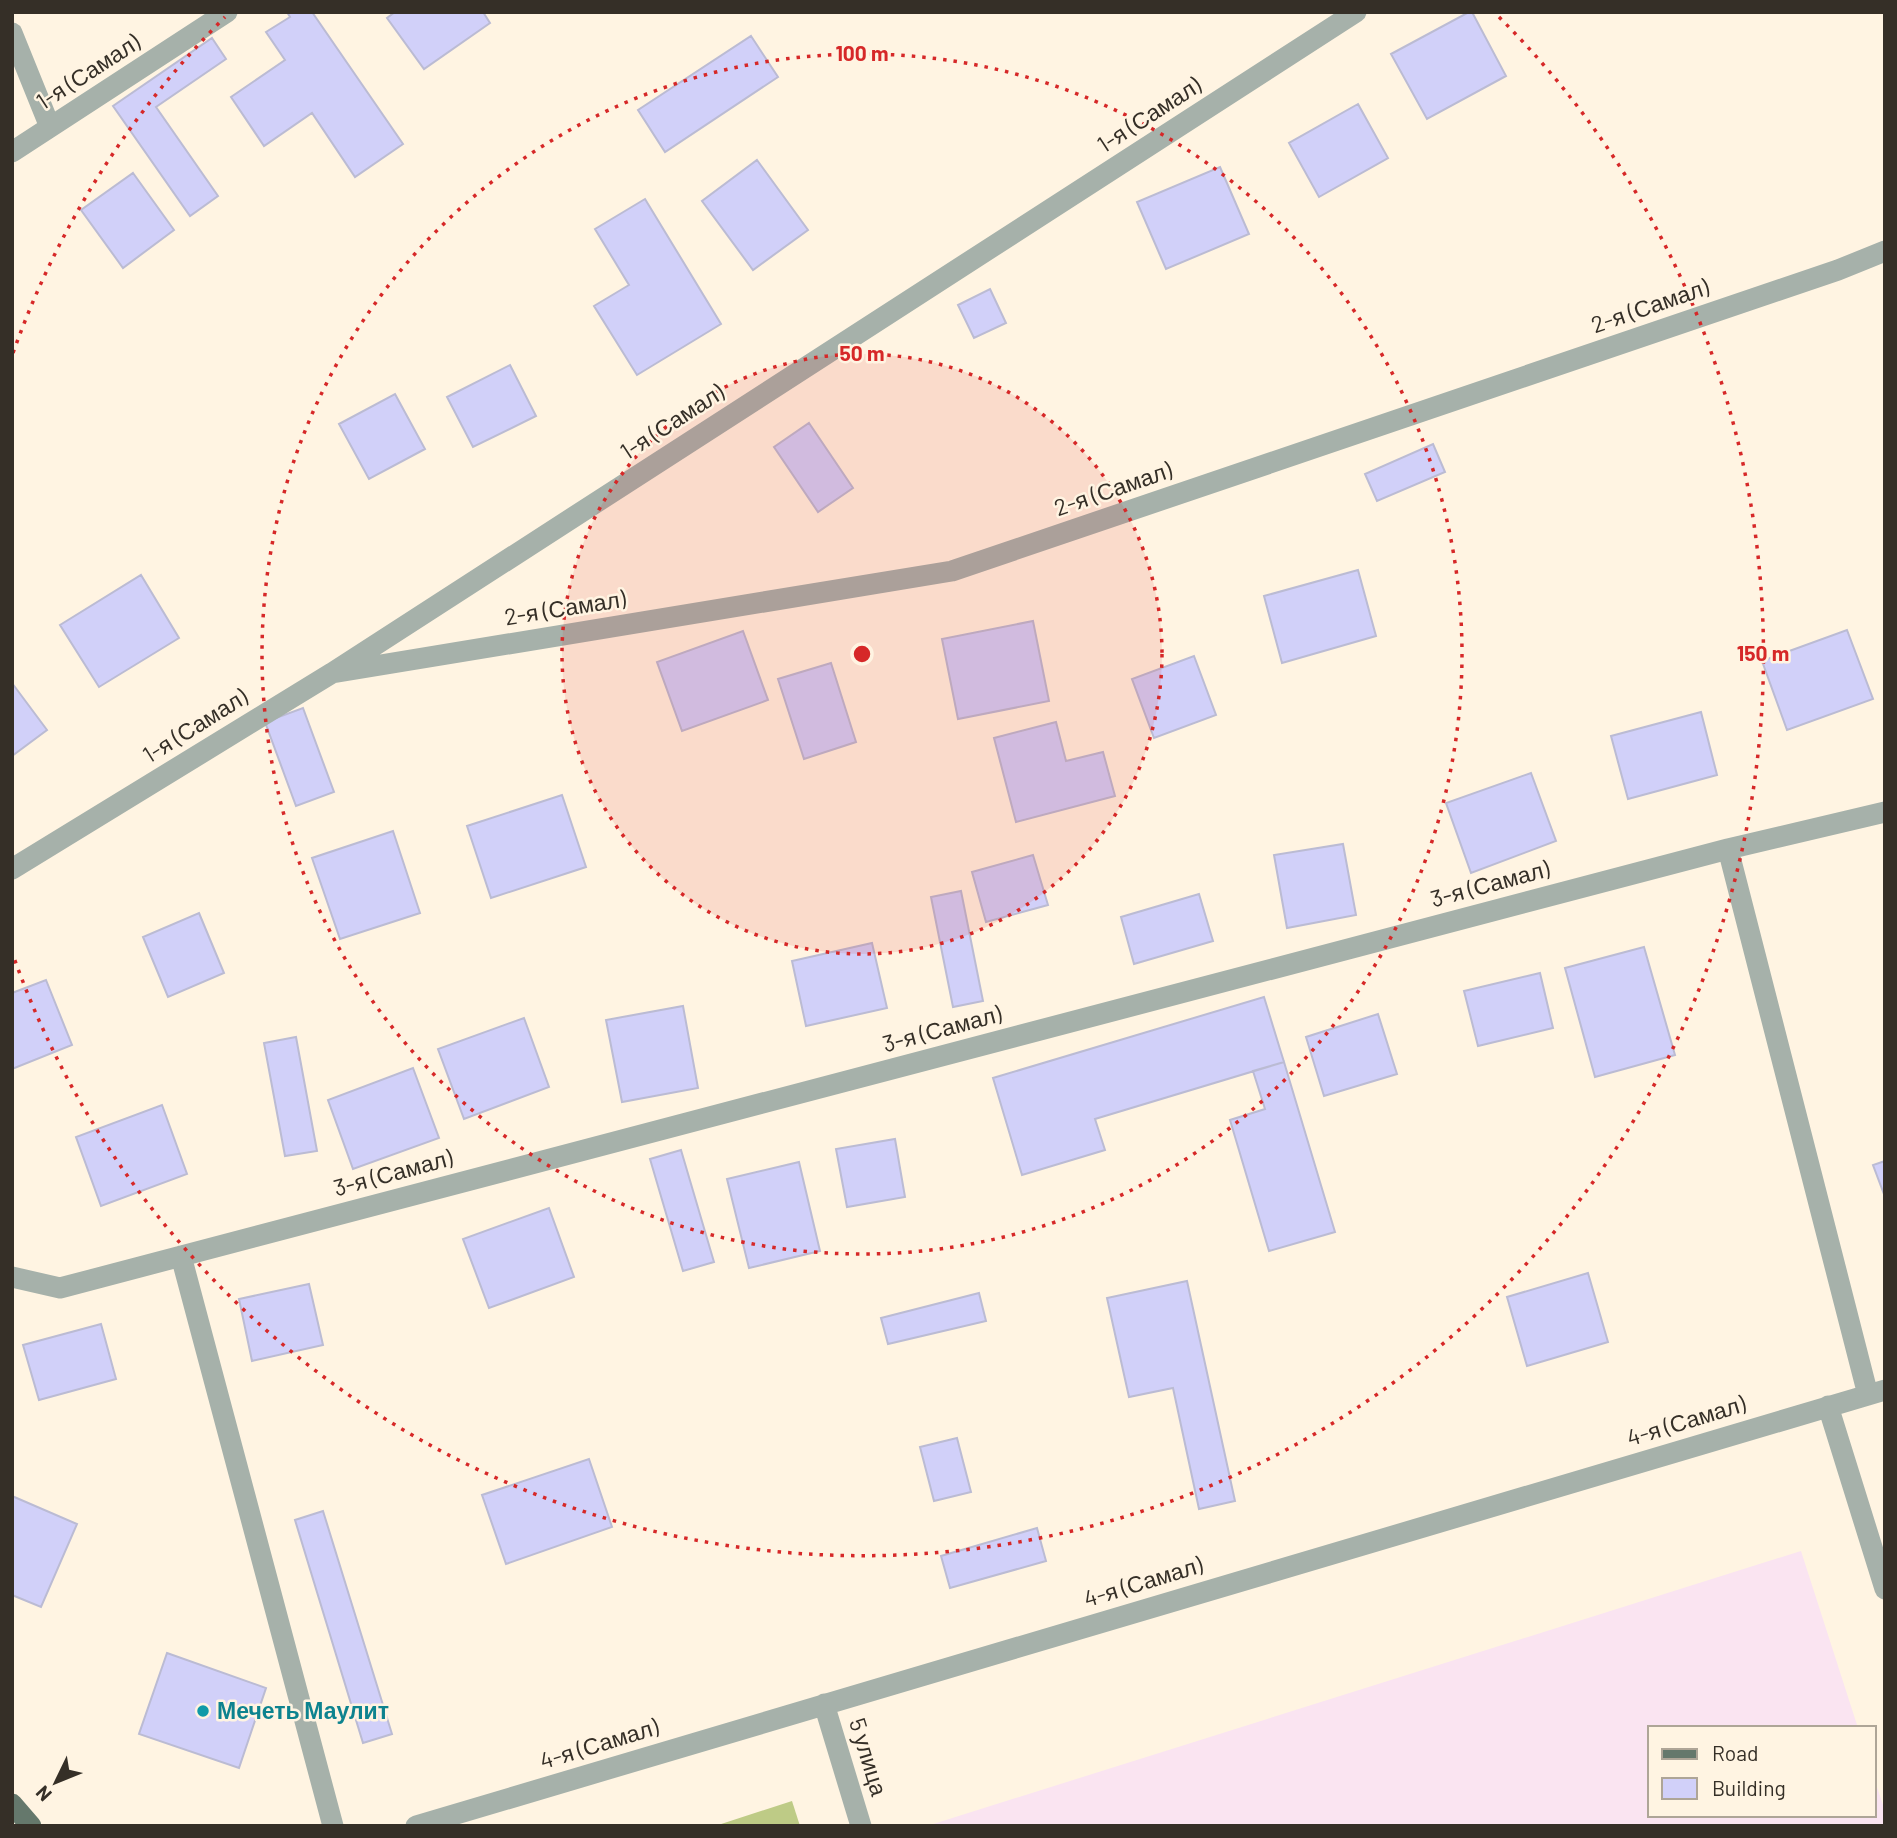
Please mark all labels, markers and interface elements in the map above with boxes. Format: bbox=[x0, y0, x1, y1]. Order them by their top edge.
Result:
street label: 1-я (Самал) bbox=[30, 27, 145, 115]
text: 100 m bbox=[835, 40, 889, 65]
street label: 1-я (Самал) bbox=[1091, 70, 1206, 158]
street label: 2-я (Самал) bbox=[1587, 272, 1713, 338]
text: 50 m bbox=[839, 340, 885, 365]
street label: 1-я (Самал) bbox=[614, 377, 729, 465]
street label: 2-я (Самал) bbox=[1050, 455, 1176, 521]
street label: 2-я (Самал) bbox=[502, 583, 628, 630]
text: 150 m bbox=[1737, 640, 1789, 665]
centre of rings bbox=[850, 642, 874, 666]
street label: 1-я (Самал) bbox=[137, 682, 253, 768]
street label: 3-я (Самал) bbox=[1427, 854, 1553, 912]
street label: 3-я (Самал) bbox=[879, 999, 1005, 1057]
street label: 3-я (Самал) bbox=[330, 1143, 456, 1201]
street label: 4-я (Самал) bbox=[1623, 1388, 1749, 1451]
street label: 4-я (Самал) bbox=[1080, 1549, 1206, 1612]
place label: Мечеть Маулит bbox=[217, 1696, 389, 1724]
marker: Мечеть Маулит bbox=[195, 1703, 211, 1719]
street label: 4-я (Самал) bbox=[536, 1711, 662, 1774]
street label: 5 улица bbox=[844, 1715, 894, 1799]
legend bbox=[1648, 1726, 1876, 1817]
text: Road bbox=[1712, 1740, 1758, 1765]
north arrow bbox=[21, 1747, 91, 1817]
text: Building bbox=[1712, 1775, 1786, 1800]
text: N bbox=[30, 1781, 56, 1806]

